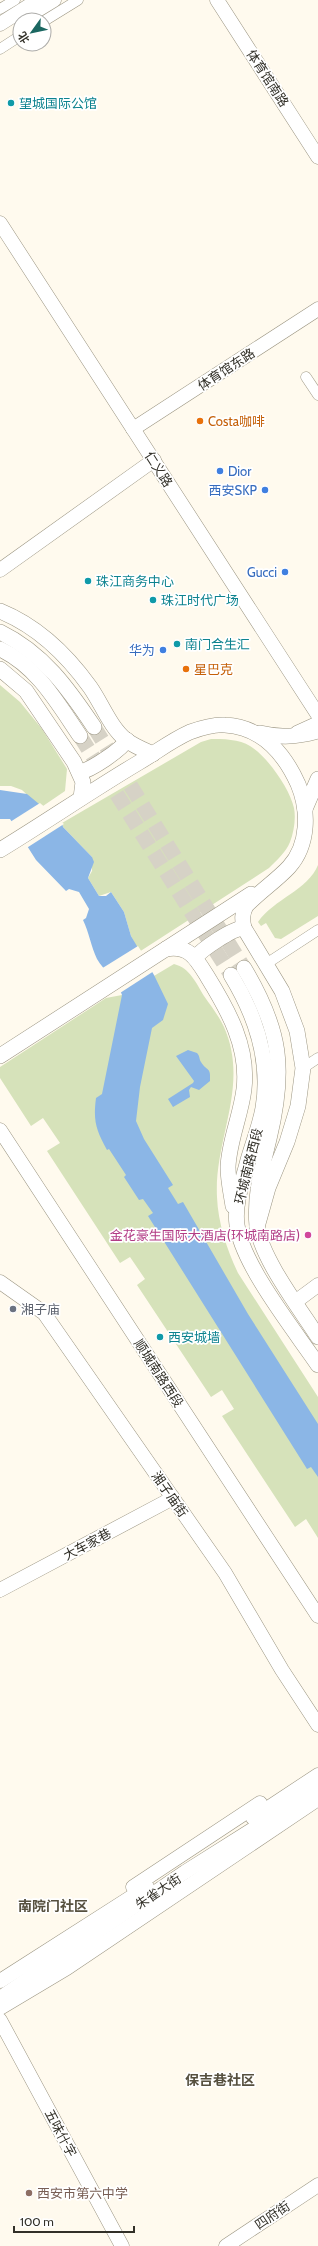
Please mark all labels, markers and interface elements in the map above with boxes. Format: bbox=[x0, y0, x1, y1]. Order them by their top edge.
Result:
north arrow bbox=[12, 12, 52, 52]
text: 北 bbox=[15, 29, 32, 46]
street label: 体育馆南路 bbox=[244, 46, 292, 110]
place label: 望城国际公馆 bbox=[19, 95, 97, 111]
marker: 望城国际公馆 bbox=[6, 98, 16, 108]
street label: 体育馆东路 bbox=[194, 345, 258, 393]
place label: Costa咖啡 bbox=[208, 413, 265, 429]
marker: Costa咖啡 bbox=[195, 416, 205, 426]
street label: 仁义路 bbox=[142, 448, 176, 490]
place label: Dior bbox=[228, 463, 252, 479]
marker: Dior bbox=[215, 466, 225, 476]
place label: 西安SKP bbox=[209, 482, 258, 498]
marker: 西安SKP bbox=[260, 485, 270, 495]
place label: Gucci bbox=[247, 564, 277, 580]
marker: Gucci bbox=[280, 567, 290, 577]
place label: 珠江商务中心 bbox=[96, 573, 174, 589]
marker: 珠江商务中心 bbox=[83, 576, 93, 586]
place label: 珠江时代广场 bbox=[161, 592, 239, 608]
marker: 珠江时代广场 bbox=[148, 595, 158, 605]
place label: 南门合生汇 bbox=[185, 636, 250, 652]
marker: 南门合生汇 bbox=[172, 639, 182, 649]
place label: 华为 bbox=[129, 642, 155, 658]
marker: 华为 bbox=[158, 645, 168, 655]
place label: 星巴克 bbox=[194, 661, 233, 677]
marker: 星巴克 bbox=[181, 664, 191, 674]
street label: 环城南路西段 bbox=[231, 1126, 265, 1206]
place label: 金花豪生国际大酒店(环城南路店) bbox=[110, 1227, 300, 1243]
marker: 金花豪生国际大酒店(环城南路店) bbox=[303, 1230, 313, 1240]
place label: 湘子庙 bbox=[21, 1301, 60, 1317]
marker: 湘子庙 bbox=[8, 1304, 18, 1314]
place label: 西安城墙 bbox=[168, 1329, 220, 1345]
marker: 西安城墙 bbox=[155, 1332, 165, 1342]
street label: 顺城南路西段 bbox=[131, 1336, 187, 1410]
street label: 湘子庙街 bbox=[149, 1468, 191, 1520]
street label: 大车家巷 bbox=[60, 1525, 114, 1563]
street label: 朱雀大街 bbox=[132, 1870, 184, 1912]
district label: 南院门社区 bbox=[18, 1897, 88, 1915]
district label: 保吉巷社区 bbox=[185, 2071, 255, 2089]
street label: 五味什字 bbox=[42, 2106, 80, 2160]
place label: 西安市第六中学 bbox=[37, 2185, 128, 2201]
marker: 西安市第六中学 bbox=[24, 2188, 34, 2198]
street label: 四府街 bbox=[251, 2197, 293, 2233]
scale bar bbox=[14, 2208, 134, 2234]
text: 100 m bbox=[20, 2214, 54, 2229]

